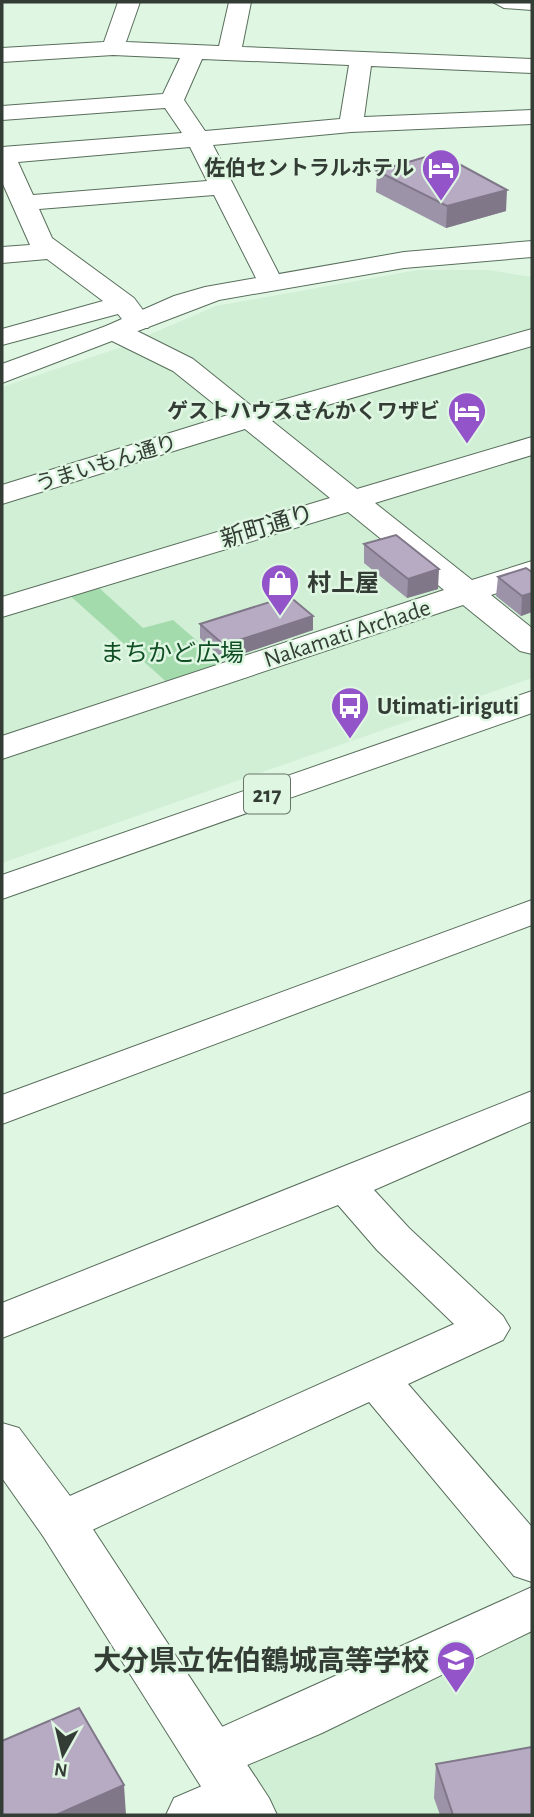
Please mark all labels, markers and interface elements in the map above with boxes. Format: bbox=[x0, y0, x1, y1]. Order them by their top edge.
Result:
hotel icon: 佐伯セントラルホテル bbox=[420, 147, 462, 202]
place label: 佐伯セントラルホテル bbox=[204, 157, 414, 179]
hotel icon: ゲストハウスさんかくワザビ bbox=[446, 390, 488, 445]
place label: ゲストハウスさんかくワザビ bbox=[167, 400, 440, 422]
street label: うまいもん通り bbox=[32, 431, 180, 495]
street label: 新町通り bbox=[217, 500, 317, 552]
shop icon: 村上屋 bbox=[259, 562, 301, 617]
place label: 村上屋 bbox=[307, 570, 379, 596]
street label: Nakamati Archade bbox=[261, 596, 434, 672]
park label: まちかど広場 bbox=[100, 640, 244, 666]
bus stop icon: Utimati-iriguti bbox=[329, 685, 371, 740]
place label: Utimati-iriguti bbox=[377, 695, 519, 719]
road number: 217 bbox=[244, 774, 290, 814]
school or university icon: 大分県立佐伯鶴城高等学校 bbox=[435, 1639, 477, 1694]
place label: 大分県立佐伯鶴城高等学校 bbox=[93, 1645, 429, 1676]
north arrow bbox=[28, 1719, 98, 1789]
text: N bbox=[53, 1759, 69, 1780]

